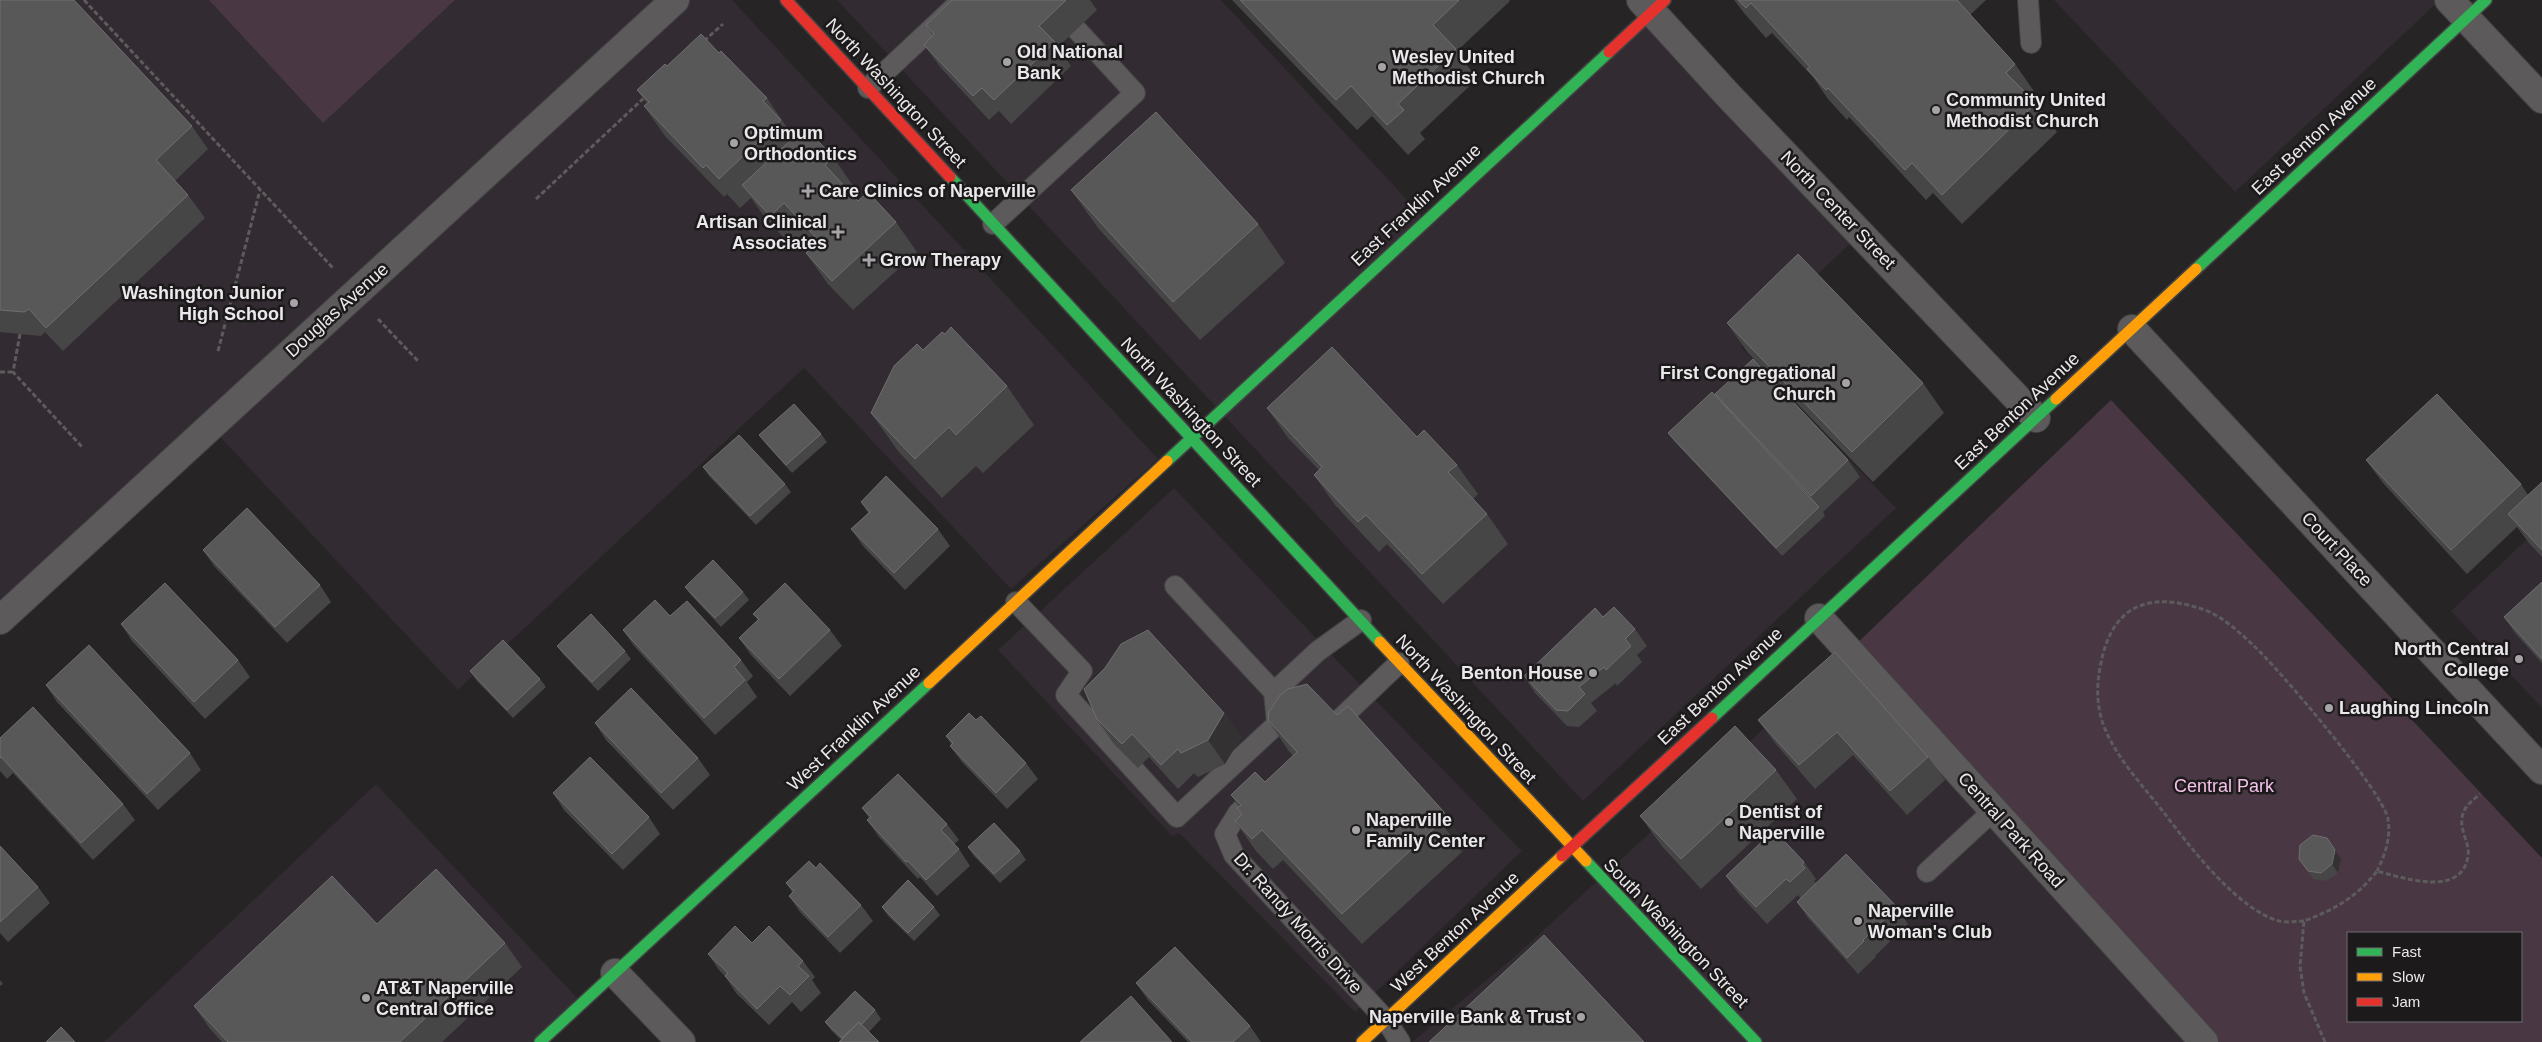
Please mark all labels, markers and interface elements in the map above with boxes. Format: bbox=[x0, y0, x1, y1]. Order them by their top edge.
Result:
street label: North Washington Street bbox=[822, 14, 970, 172]
place label: Old National Bank bbox=[1017, 42, 1123, 83]
place label: Wesley United Methodist Church bbox=[1392, 47, 1545, 88]
marker: Old National Bank bbox=[1001, 56, 1013, 68]
marker: Wesley United Methodist Church bbox=[1376, 61, 1388, 73]
street label: East Benton Avenue bbox=[2248, 73, 2380, 199]
place label: Community United Methodist Church bbox=[1946, 90, 2106, 131]
marker: Community United Methodist Church bbox=[1930, 104, 1942, 116]
place label: Optimum Orthodontics bbox=[744, 123, 857, 164]
marker: Optimum Orthodontics bbox=[728, 137, 740, 149]
street label: East Franklin Avenue bbox=[1347, 140, 1485, 270]
street label: North Center Street bbox=[1777, 147, 1899, 273]
place label: Care Clinics of Naperville bbox=[819, 181, 1036, 201]
marker: Care Clinics of Naperville bbox=[801, 184, 815, 198]
place label: Artisan Clinical Associates bbox=[696, 212, 827, 253]
marker: Artisan Clinical Associates bbox=[831, 225, 845, 239]
place label: Grow Therapy bbox=[880, 250, 1001, 270]
marker: Grow Therapy bbox=[862, 253, 876, 267]
street label: Douglas Avenue bbox=[282, 259, 392, 361]
place label: Washington Junior High School bbox=[122, 283, 284, 324]
marker: Washington Junior High School bbox=[288, 297, 300, 309]
street label: North Washington Street bbox=[1117, 333, 1265, 491]
street label: East Benton Avenue bbox=[1951, 348, 2083, 474]
place label: First Congregational Church bbox=[1660, 363, 1836, 404]
marker: First Congregational Church bbox=[1840, 377, 1852, 389]
street label: Court Place bbox=[2298, 508, 2376, 590]
street label: East Benton Avenue bbox=[1654, 623, 1786, 749]
street label: North Washington Street bbox=[1392, 630, 1540, 788]
place label: North Central College bbox=[2394, 639, 2509, 680]
marker: North Central College bbox=[2513, 653, 2525, 665]
street label: West Franklin Avenue bbox=[783, 661, 925, 795]
place label: Benton House bbox=[1461, 663, 1583, 683]
marker: Benton House bbox=[1587, 667, 1599, 679]
place label: Laughing Lincoln bbox=[2339, 698, 2489, 718]
marker: Laughing Lincoln bbox=[2323, 702, 2335, 714]
street label: Central Park Road bbox=[1954, 768, 2068, 892]
park label: Central Park bbox=[2174, 776, 2275, 796]
place label: Dentist of Naperville bbox=[1739, 802, 1825, 843]
place label: Naperville Family Center bbox=[1366, 810, 1485, 851]
marker: Dentist of Naperville bbox=[1723, 816, 1735, 828]
marker: Naperville Family Center bbox=[1350, 824, 1362, 836]
street label: Dr. Randy Morris Drive bbox=[1230, 849, 1366, 997]
street label: South Washington Street bbox=[1600, 854, 1752, 1012]
street label: West Benton Avenue bbox=[1387, 868, 1523, 996]
place label: Naperville Woman's Club bbox=[1868, 901, 1992, 942]
marker: Naperville Woman's Club bbox=[1852, 915, 1864, 927]
legend bbox=[2347, 932, 2522, 1022]
text: Fast bbox=[2392, 943, 2422, 960]
text: Slow bbox=[2392, 968, 2425, 985]
place label: AT&T Naperville Central Office bbox=[376, 978, 514, 1019]
marker: AT&T Naperville Central Office bbox=[360, 992, 372, 1004]
text: Jam bbox=[2392, 993, 2420, 1010]
place label: Naperville Bank & Trust bbox=[1369, 1007, 1571, 1027]
marker: Naperville Bank & Trust bbox=[1575, 1011, 1587, 1023]

